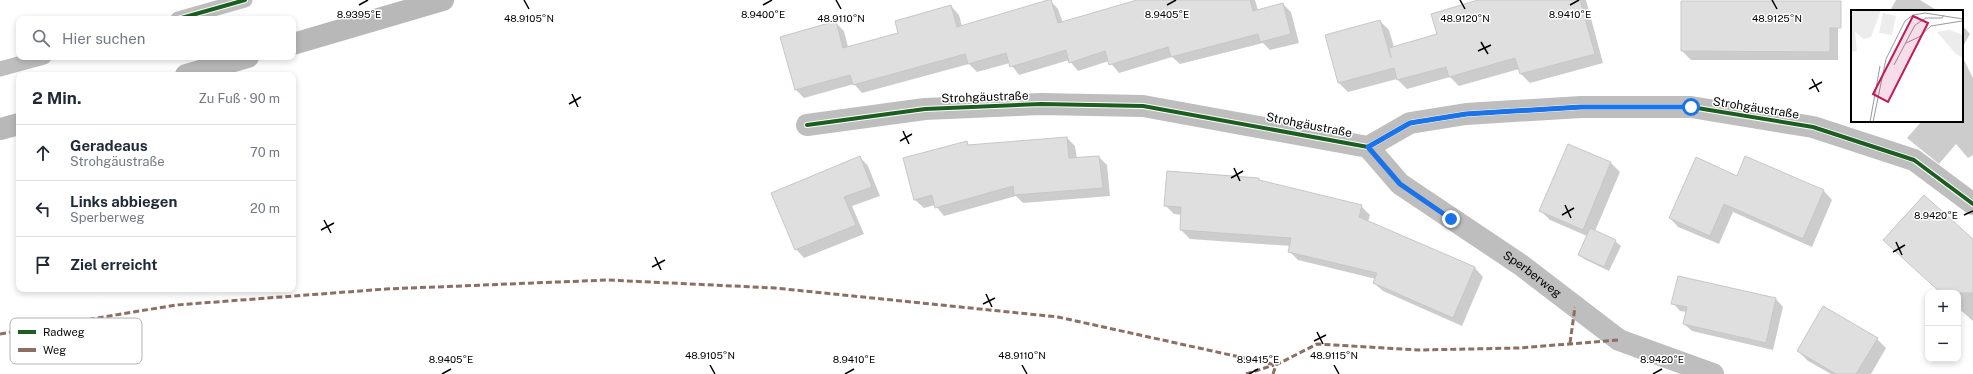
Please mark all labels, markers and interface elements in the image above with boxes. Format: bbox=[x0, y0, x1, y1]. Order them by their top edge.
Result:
text: 8.9395°E bbox=[337, 8, 381, 20]
text: 8.9400°E bbox=[741, 8, 785, 20]
text: 8.9405°E bbox=[1145, 8, 1189, 20]
text: 8.9410°E bbox=[1549, 8, 1591, 20]
inset map bbox=[1851, 10, 1963, 122]
text: 48.9105°N bbox=[504, 12, 554, 24]
text: 48.9110°N bbox=[817, 12, 865, 24]
text: 48.9120°N bbox=[1440, 12, 1490, 24]
text: 48.9125°N bbox=[1752, 12, 1802, 24]
search box bbox=[16, 16, 296, 60]
icon: search bbox=[30, 27, 52, 49]
text: Hier suchen bbox=[62, 30, 145, 47]
text: 2 Min. bbox=[32, 88, 81, 108]
street label: Strohgäustraße bbox=[941, 88, 1029, 106]
text: Zu Fuß · 90 m bbox=[199, 91, 280, 106]
street label: Strohgäustraße bbox=[1712, 94, 1800, 122]
route start bbox=[1682, 98, 1700, 116]
street label: Strohgäustraße bbox=[1265, 110, 1353, 140]
text: Geradeaus bbox=[70, 137, 148, 154]
icon: ahead bbox=[32, 142, 54, 164]
text: 70 m bbox=[250, 145, 280, 160]
text: Strohgäustraße bbox=[70, 154, 165, 169]
text: Links abbiegen bbox=[70, 193, 177, 210]
icon: left bbox=[32, 198, 54, 220]
text: 20 m bbox=[250, 201, 280, 216]
text: 8.9420°E bbox=[1914, 209, 1958, 221]
text: Sperberweg bbox=[70, 210, 145, 225]
route end bbox=[1442, 210, 1460, 228]
street label: Sperberweg bbox=[1500, 248, 1564, 300]
icon: arrive bbox=[32, 254, 54, 276]
text: Ziel erreicht bbox=[70, 256, 157, 273]
map controls bbox=[1925, 290, 1961, 362]
button: + bbox=[1925, 290, 1961, 326]
legend bbox=[10, 318, 142, 364]
text: Radweg bbox=[43, 326, 85, 338]
button: − bbox=[1925, 326, 1961, 362]
text: Weg bbox=[43, 344, 66, 356]
text: 48.9105°N bbox=[685, 349, 735, 361]
text: 48.9110°N bbox=[998, 349, 1046, 361]
text: 48.9115°N bbox=[1310, 349, 1358, 361]
text: 8.9405°E bbox=[429, 353, 473, 365]
text: 8.9410°E bbox=[833, 353, 875, 365]
text: 8.9415°E bbox=[1237, 353, 1279, 365]
text: 8.9420°E bbox=[1640, 353, 1684, 365]

